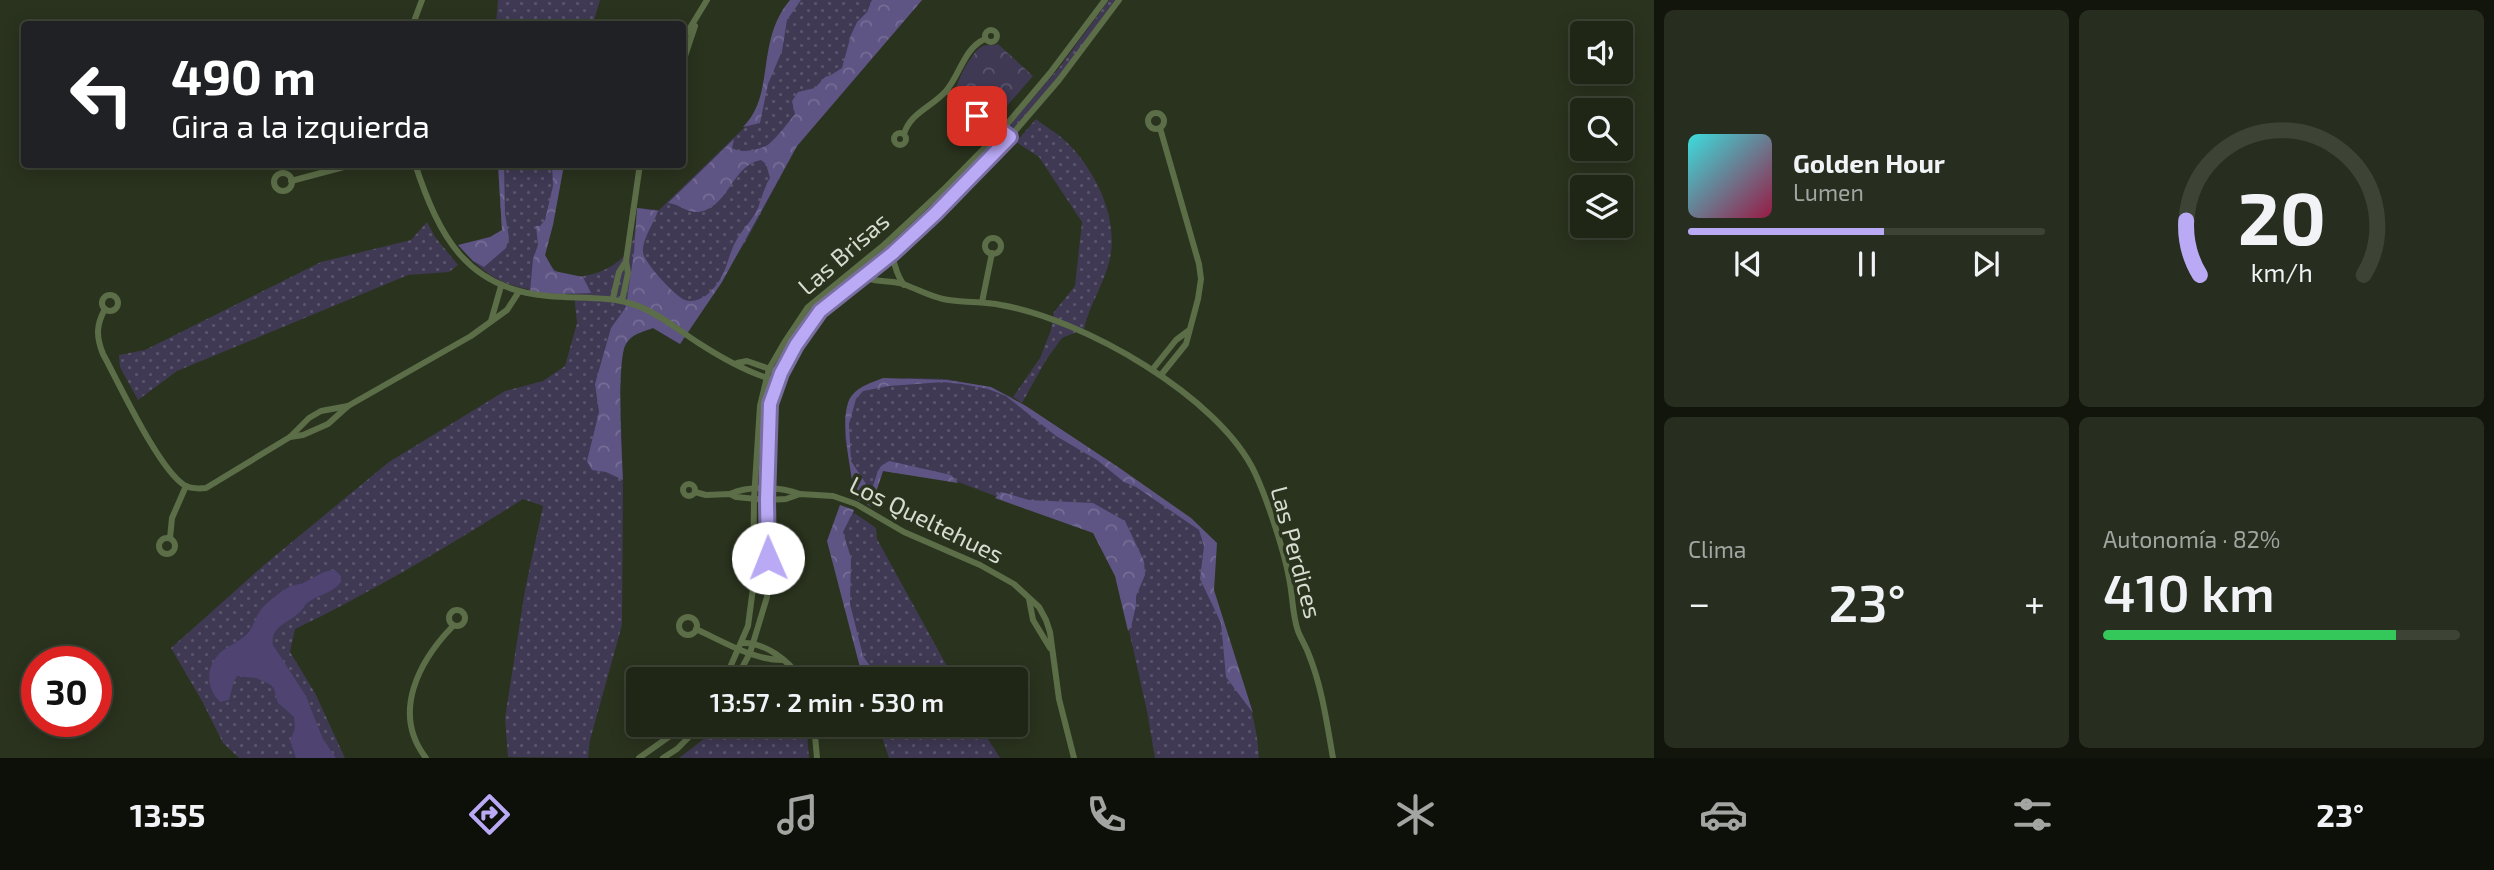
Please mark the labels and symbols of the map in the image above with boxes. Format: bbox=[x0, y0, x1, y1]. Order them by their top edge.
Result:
pin bbox=[947, 86, 1007, 146]
street label: Las Brisas bbox=[792, 206, 894, 300]
street label: Los Queltehues bbox=[845, 469, 1009, 569]
street label: Las Perdices bbox=[1265, 483, 1329, 621]
position arrow bbox=[731, 521, 805, 595]
speed limit sign: 30 bbox=[21, 646, 112, 737]

